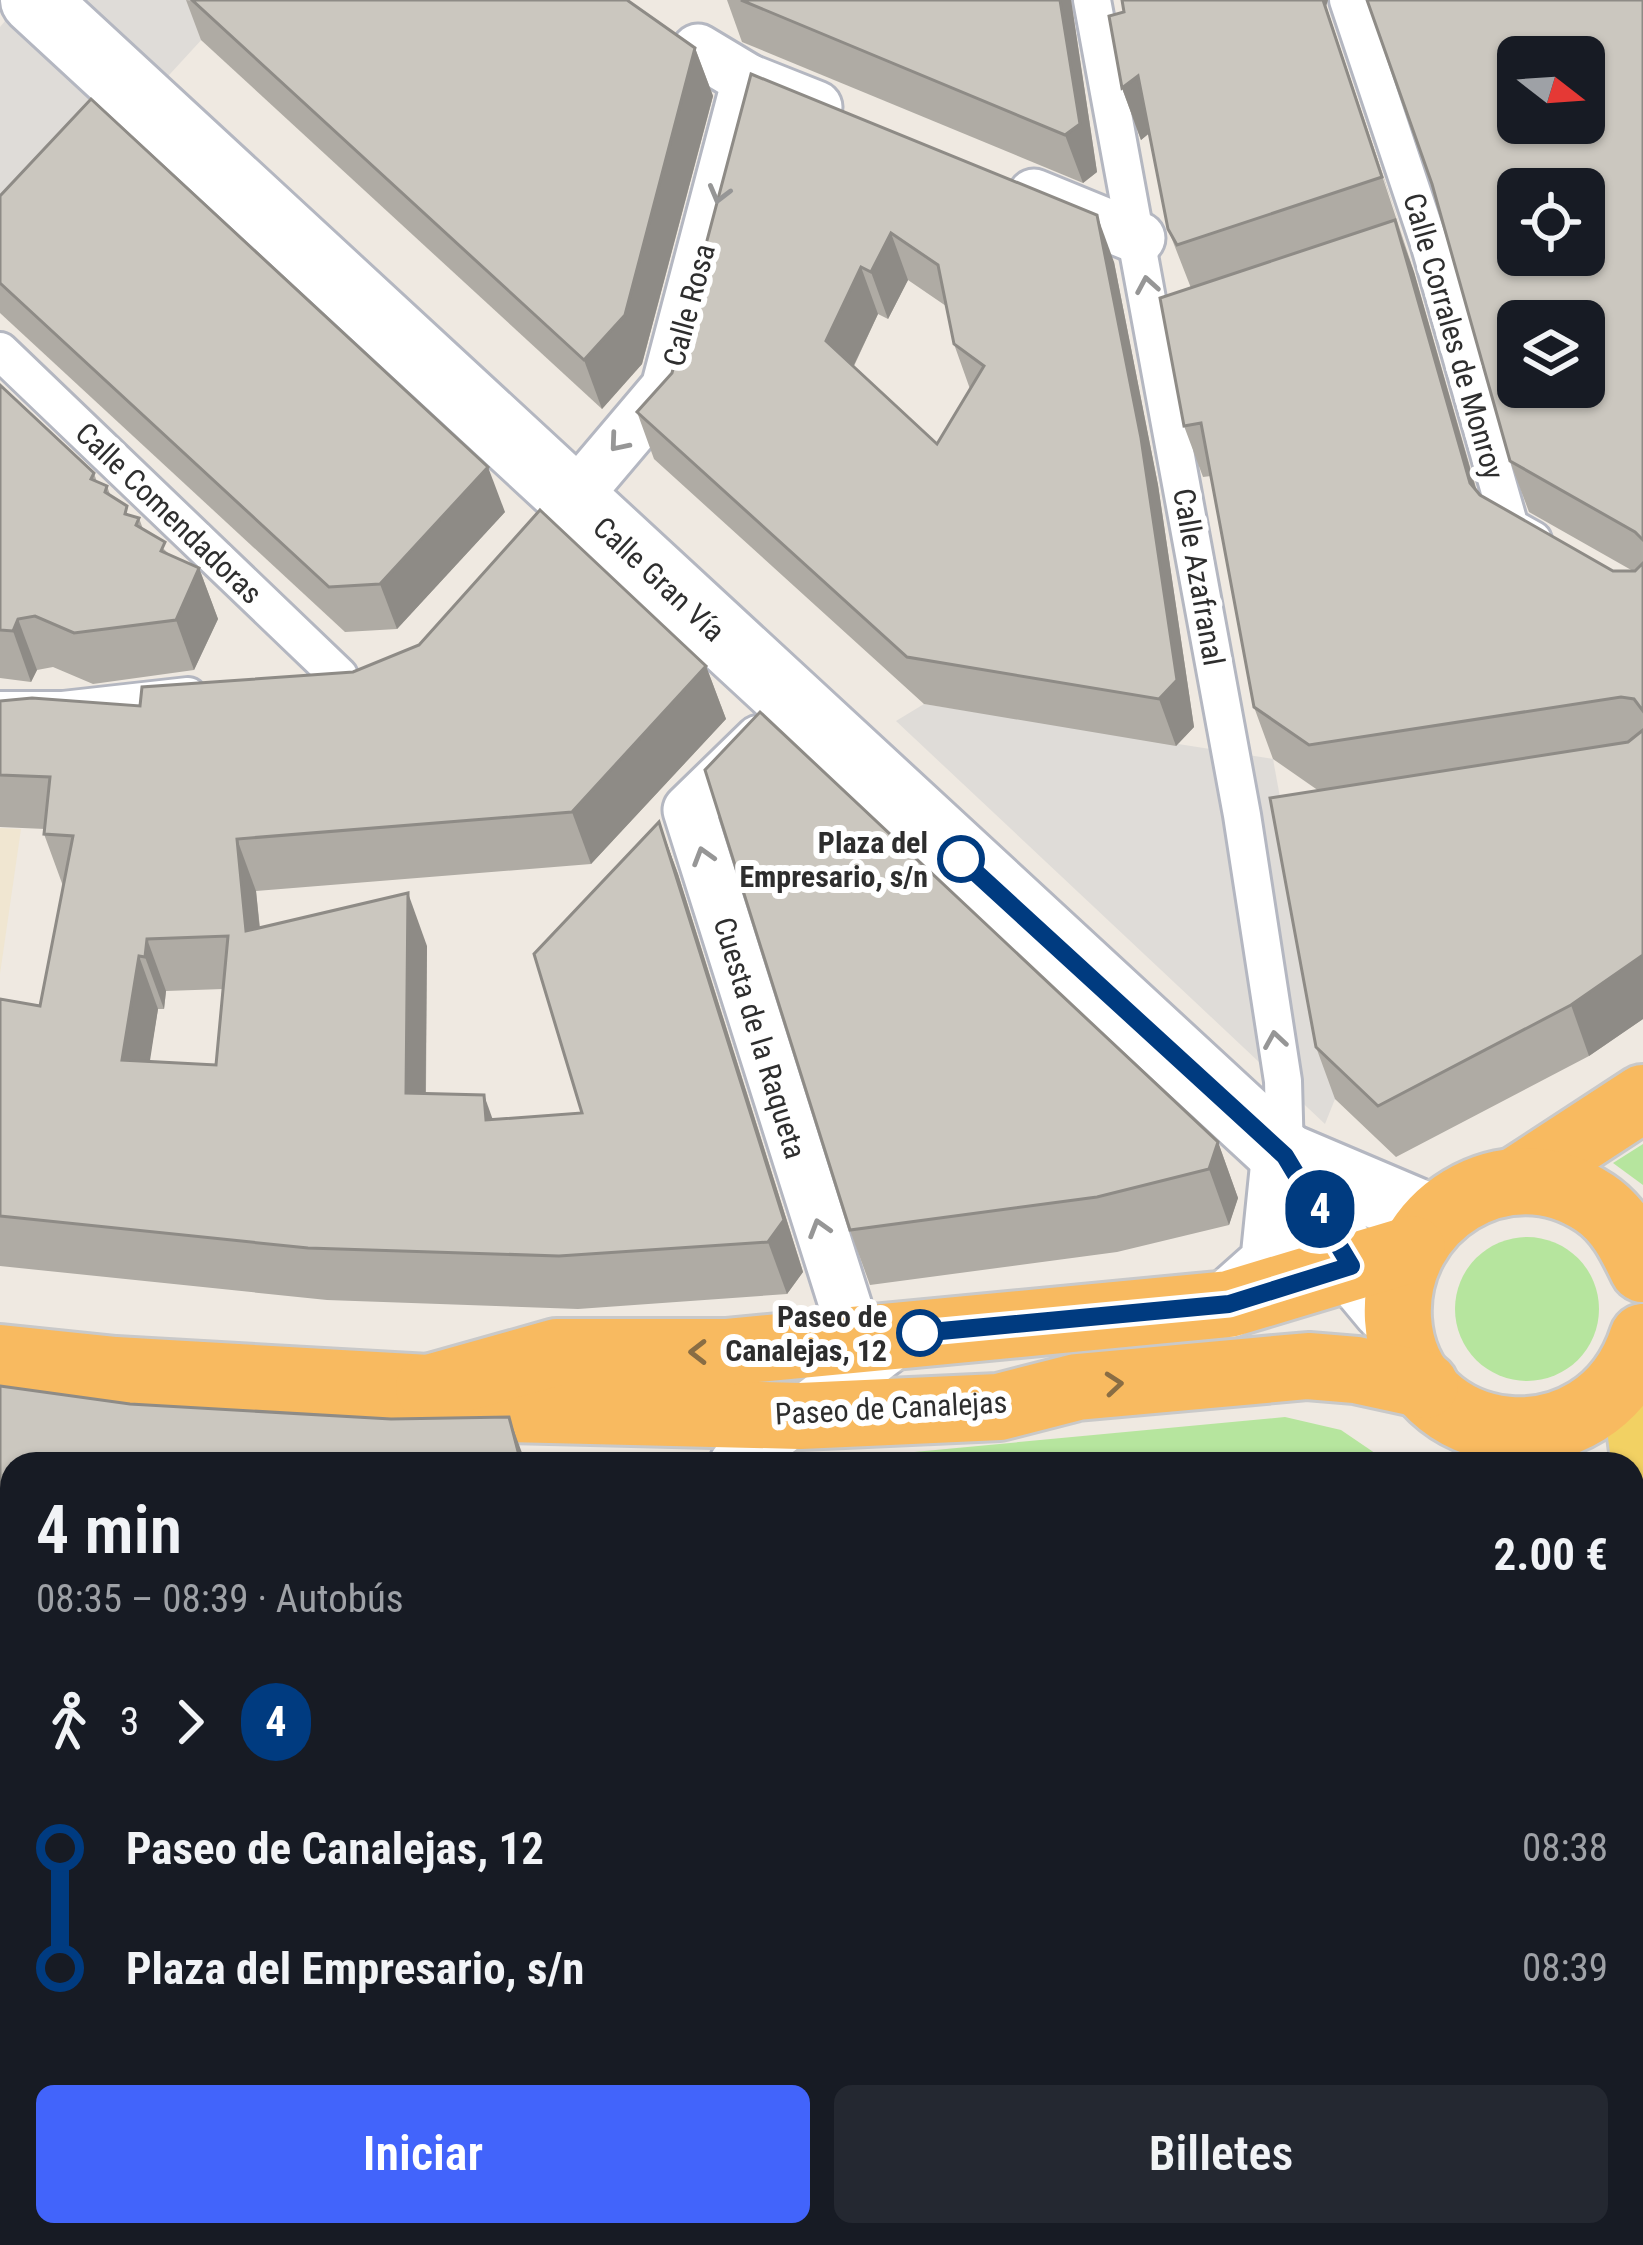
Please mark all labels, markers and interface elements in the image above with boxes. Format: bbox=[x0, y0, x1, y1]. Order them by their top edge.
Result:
north arrow bbox=[1497, 36, 1605, 144]
map controls bbox=[1497, 36, 1605, 408]
button: locate bbox=[1497, 168, 1605, 276]
one-way arrow bbox=[709, 183, 734, 203]
street label: Calle Corrales de Monroy bbox=[1396, 189, 1512, 483]
street label: Calle Rosa bbox=[656, 240, 722, 370]
one-way arrow bbox=[1135, 276, 1161, 296]
button: layers bbox=[1497, 300, 1605, 408]
street label: Calle Comendadoras bbox=[69, 415, 269, 611]
one-way arrow bbox=[611, 429, 633, 451]
street label: Calle Azafranal bbox=[1166, 486, 1232, 668]
street label: Calle Gran Vía bbox=[586, 509, 732, 649]
place label: Plaza del Empresario, s/n bbox=[739, 825, 928, 894]
marker: Plaza del Empresario, s/n bbox=[939, 837, 983, 881]
one-way arrow bbox=[692, 846, 717, 867]
street label: Cuesta de la Raqueta bbox=[707, 913, 813, 1163]
one-way arrow bbox=[1263, 1030, 1288, 1050]
line badge: 4 bbox=[1281, 1170, 1359, 1248]
text: 4 bbox=[1309, 1184, 1331, 1233]
one-way arrow bbox=[809, 1218, 834, 1239]
place label: Paseo de Canalejas, 12 bbox=[725, 1299, 887, 1368]
marker: Paseo de Canalejas, 12 bbox=[898, 1311, 942, 1355]
one-way arrow bbox=[688, 1339, 706, 1365]
one-way arrow bbox=[1105, 1372, 1124, 1397]
street label: Paseo de Canalejas bbox=[774, 1384, 1008, 1432]
text: 4 min bbox=[36, 1492, 182, 1569]
text: 2.00 € bbox=[1494, 1528, 1608, 1581]
text: 08:35 – 08:39 · Autobús bbox=[36, 1576, 404, 1622]
icon: walk bbox=[36, 1689, 102, 1755]
icon: forward bbox=[157, 1689, 223, 1755]
text: 4 bbox=[265, 1697, 287, 1746]
text: 3 bbox=[120, 1699, 139, 1745]
text: Paseo de Canalejas, 12 bbox=[126, 1822, 544, 1875]
text: 08:38 bbox=[1522, 1825, 1608, 1871]
text: Plaza del Empresario, s/n bbox=[126, 1942, 585, 1995]
text: 08:39 bbox=[1522, 1945, 1608, 1991]
button: Iniciar bbox=[36, 2085, 810, 2223]
button: Billetes bbox=[834, 2085, 1608, 2223]

